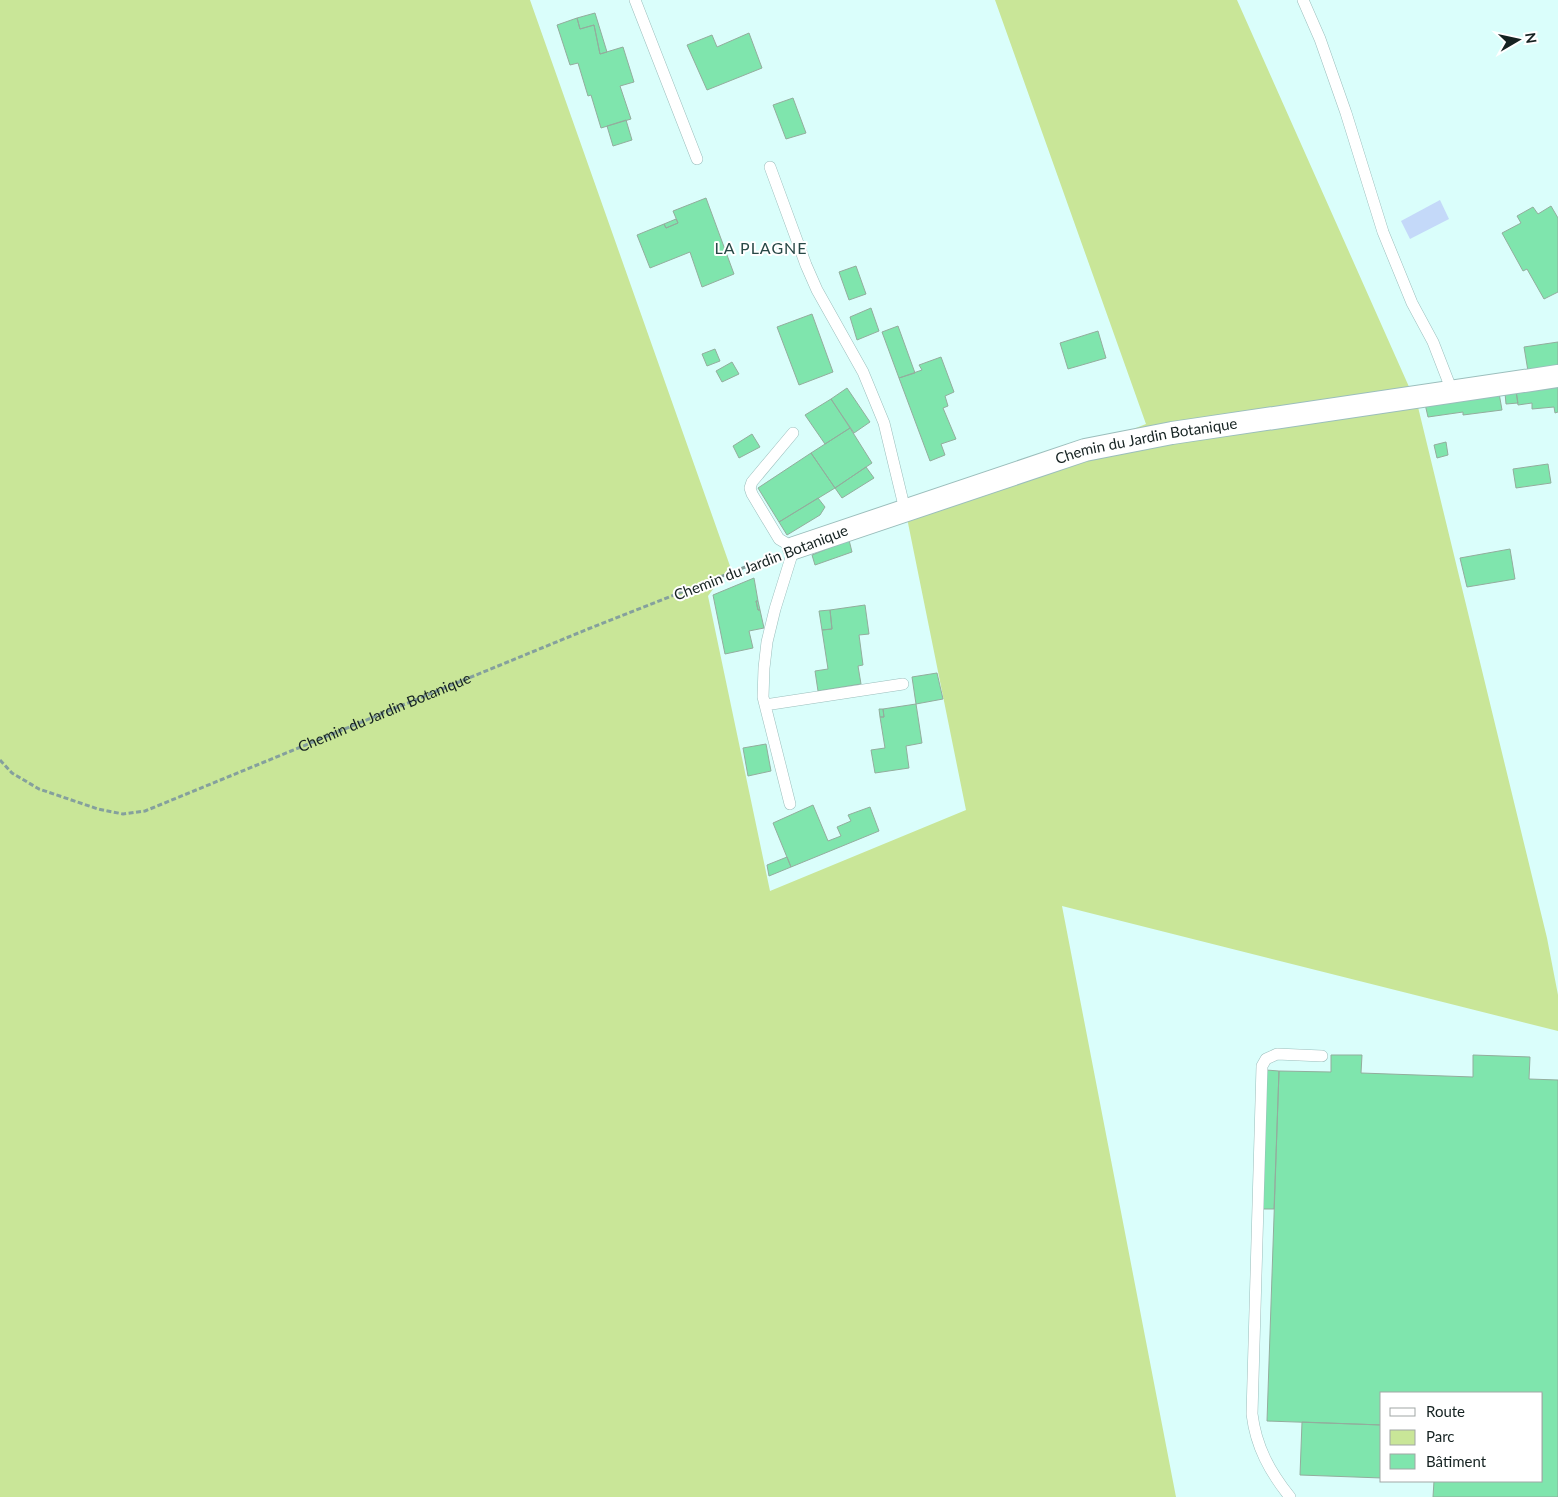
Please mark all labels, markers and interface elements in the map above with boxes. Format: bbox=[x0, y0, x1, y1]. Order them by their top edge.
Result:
north arrow bbox=[1493, 15, 1543, 65]
text: N bbox=[1522, 31, 1541, 45]
district label: LA PLAGNE bbox=[714, 238, 808, 257]
street label: Chemin du Jardin Botanique bbox=[1053, 413, 1238, 467]
street label: Chemin du Jardin Botanique bbox=[671, 520, 850, 604]
street label: Chemin du Jardin Botanique bbox=[295, 668, 473, 755]
legend bbox=[1380, 1392, 1543, 1482]
text: Route bbox=[1426, 1402, 1465, 1420]
text: Parc bbox=[1426, 1427, 1455, 1445]
text: Bâtiment bbox=[1426, 1452, 1487, 1470]

